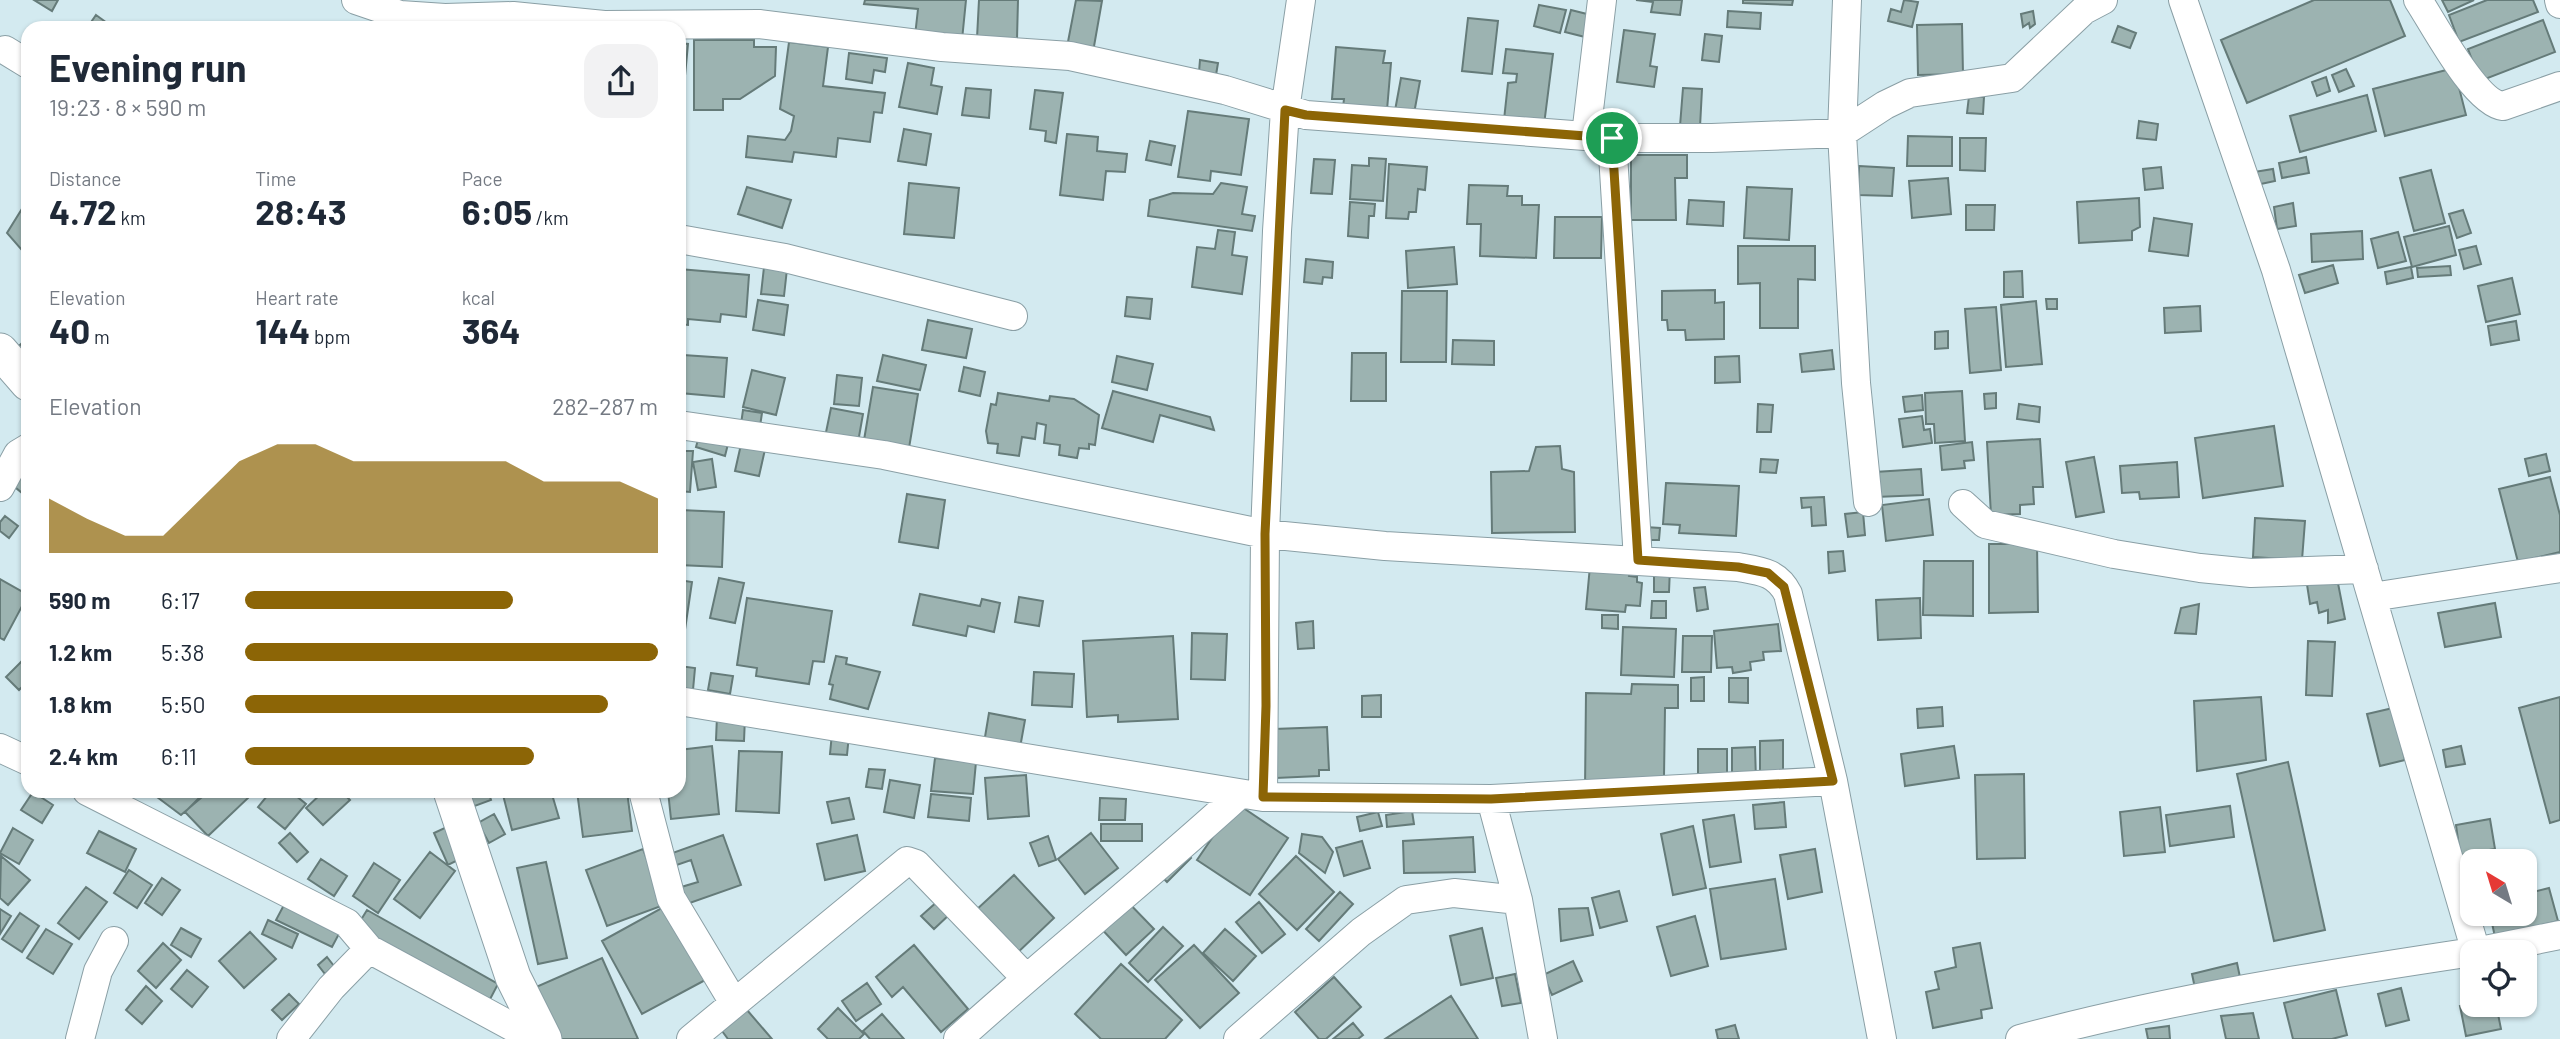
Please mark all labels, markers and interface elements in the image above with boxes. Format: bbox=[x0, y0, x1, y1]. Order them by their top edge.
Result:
text: Evening run bbox=[49, 44, 247, 90]
button: share bbox=[584, 44, 658, 118]
text: 19:23 · 8 × 590 m bbox=[49, 93, 206, 121]
pin bbox=[1582, 108, 1642, 168]
icon: arrive bbox=[1593, 119, 1631, 157]
text: Distance bbox=[49, 167, 121, 190]
text: Time bbox=[255, 167, 296, 190]
text: Pace bbox=[462, 167, 503, 190]
text: 4.72 bbox=[49, 190, 117, 232]
text: 28:43 bbox=[255, 190, 347, 232]
text: 6:05 bbox=[462, 190, 532, 232]
text: km bbox=[117, 206, 146, 229]
text: /km bbox=[532, 206, 569, 229]
text: Elevation bbox=[49, 286, 126, 309]
text: Heart rate bbox=[255, 286, 339, 309]
text: kcal bbox=[462, 286, 495, 309]
text: 40 bbox=[49, 309, 90, 351]
text: 144 bbox=[255, 309, 310, 351]
text: 364 bbox=[462, 309, 521, 351]
text: m bbox=[90, 325, 110, 348]
text: bpm bbox=[310, 325, 350, 348]
text: Elevation bbox=[49, 392, 142, 420]
text: 282–287 m bbox=[552, 392, 658, 420]
text: 590 m bbox=[49, 586, 111, 614]
text: 6:17 bbox=[161, 586, 200, 614]
text: 1.2 km bbox=[49, 638, 112, 666]
text: 5:38 bbox=[161, 638, 204, 666]
text: 1.8 km bbox=[49, 690, 112, 718]
text: 5:50 bbox=[161, 690, 205, 718]
text: 2.4 km bbox=[49, 742, 118, 770]
text: 6:11 bbox=[161, 742, 197, 770]
north arrow bbox=[2460, 849, 2538, 926]
map controls bbox=[2460, 849, 2537, 1017]
button: locate bbox=[2460, 940, 2537, 1017]

